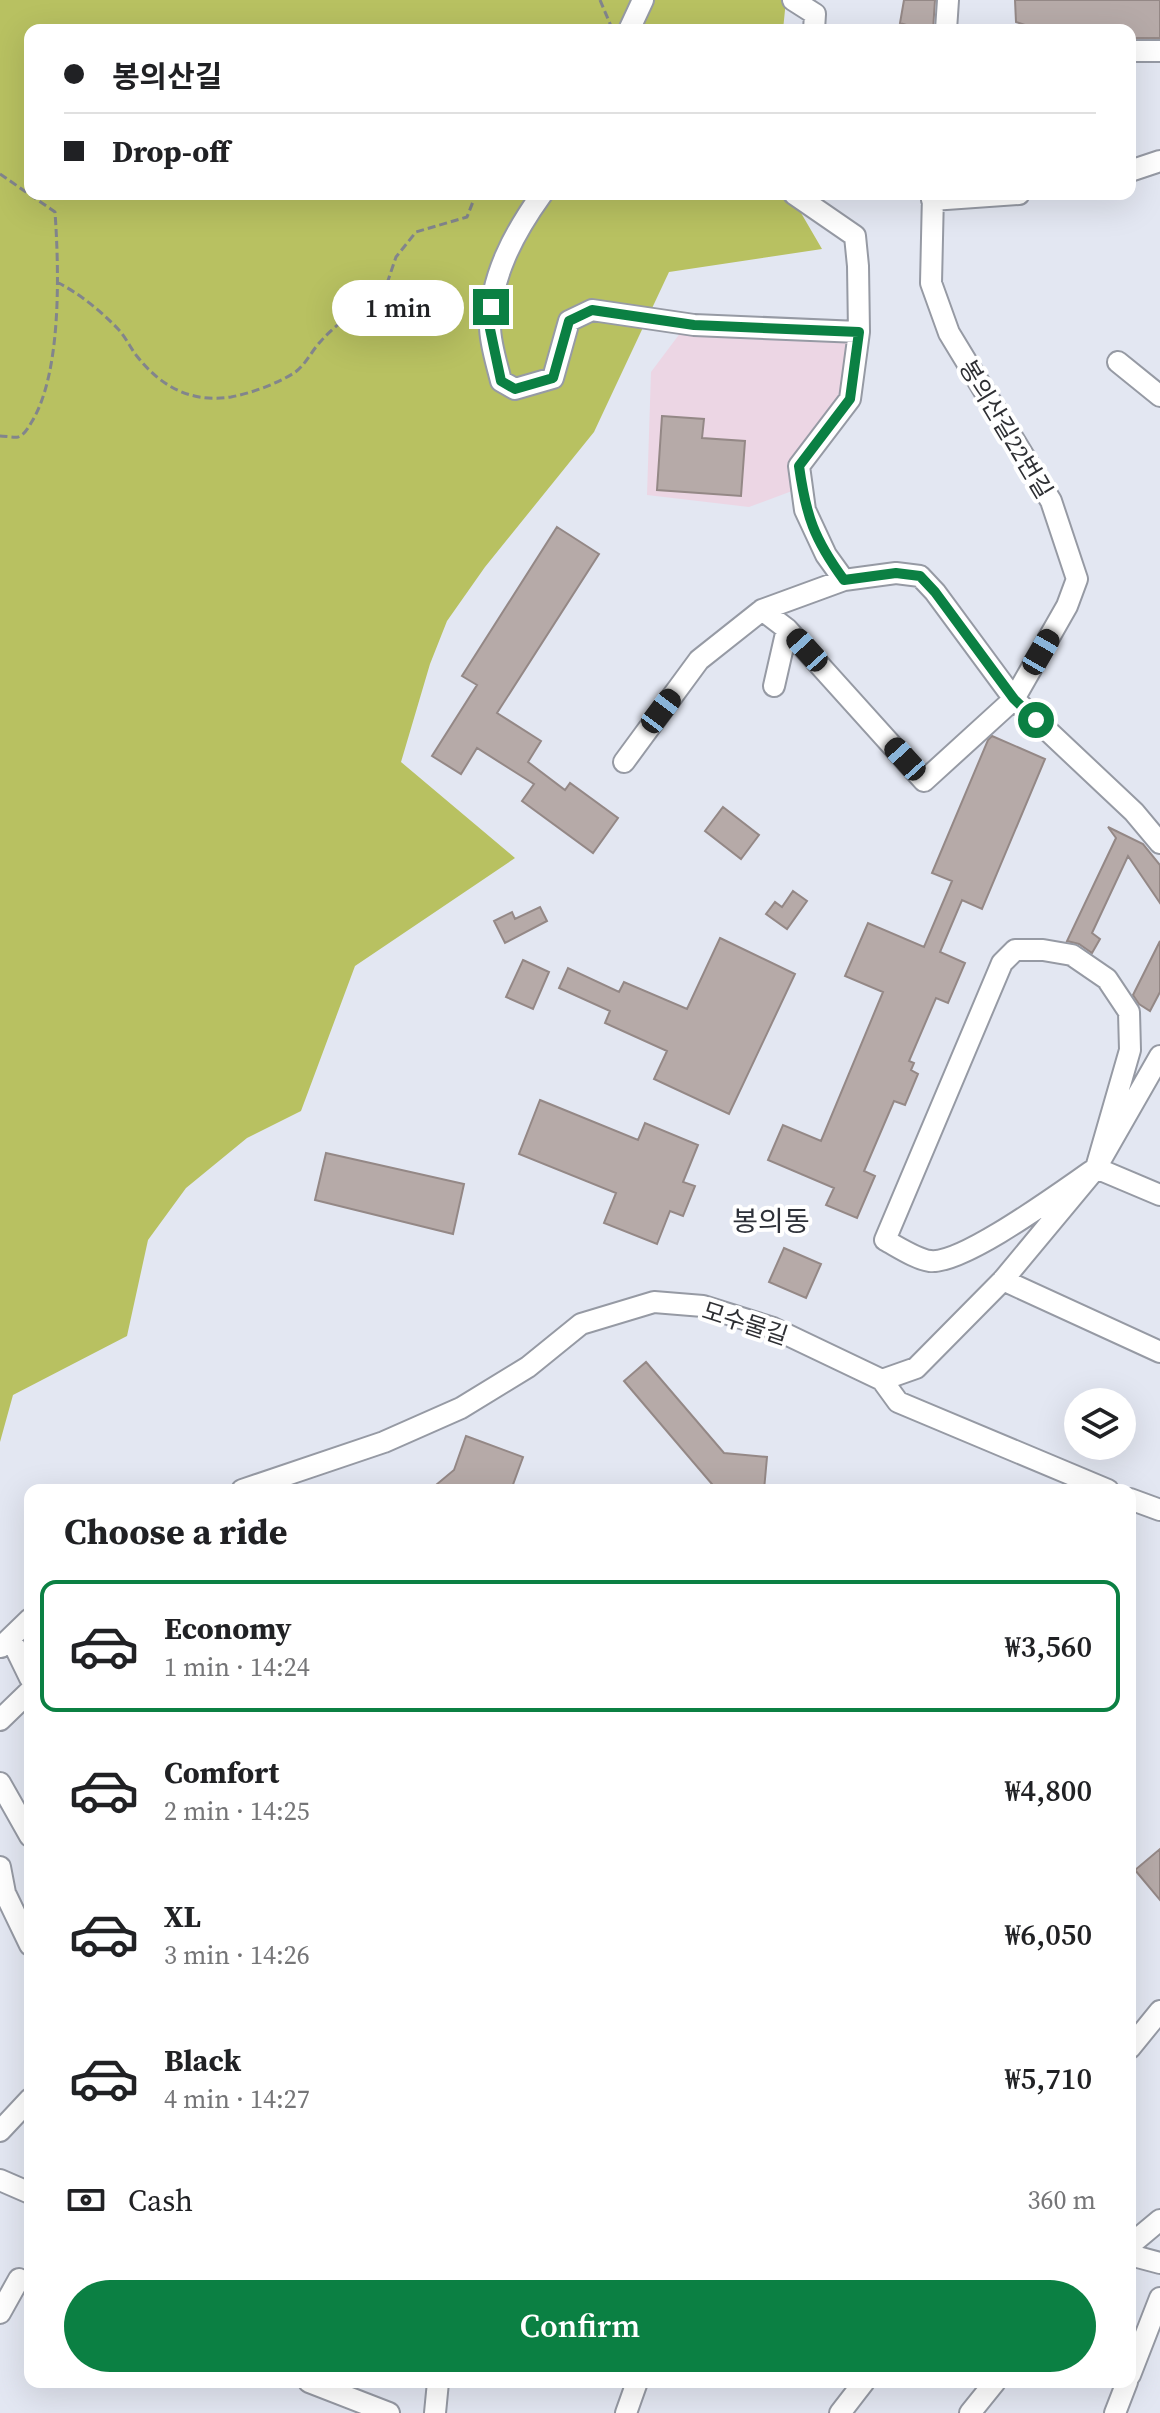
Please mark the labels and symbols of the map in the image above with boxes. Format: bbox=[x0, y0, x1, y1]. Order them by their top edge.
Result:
callout: 1 min bbox=[331, 279, 463, 335]
route end bbox=[473, 289, 509, 325]
street label: 봉의산길22번길 bbox=[952, 353, 1060, 505]
car bbox=[782, 624, 832, 676]
car bbox=[1019, 625, 1063, 679]
car bbox=[637, 685, 685, 737]
route start bbox=[1018, 702, 1054, 738]
car bbox=[880, 733, 930, 785]
district label: 봉의동 bbox=[732, 1202, 810, 1240]
street label: 모수물길 bbox=[698, 1294, 792, 1352]

